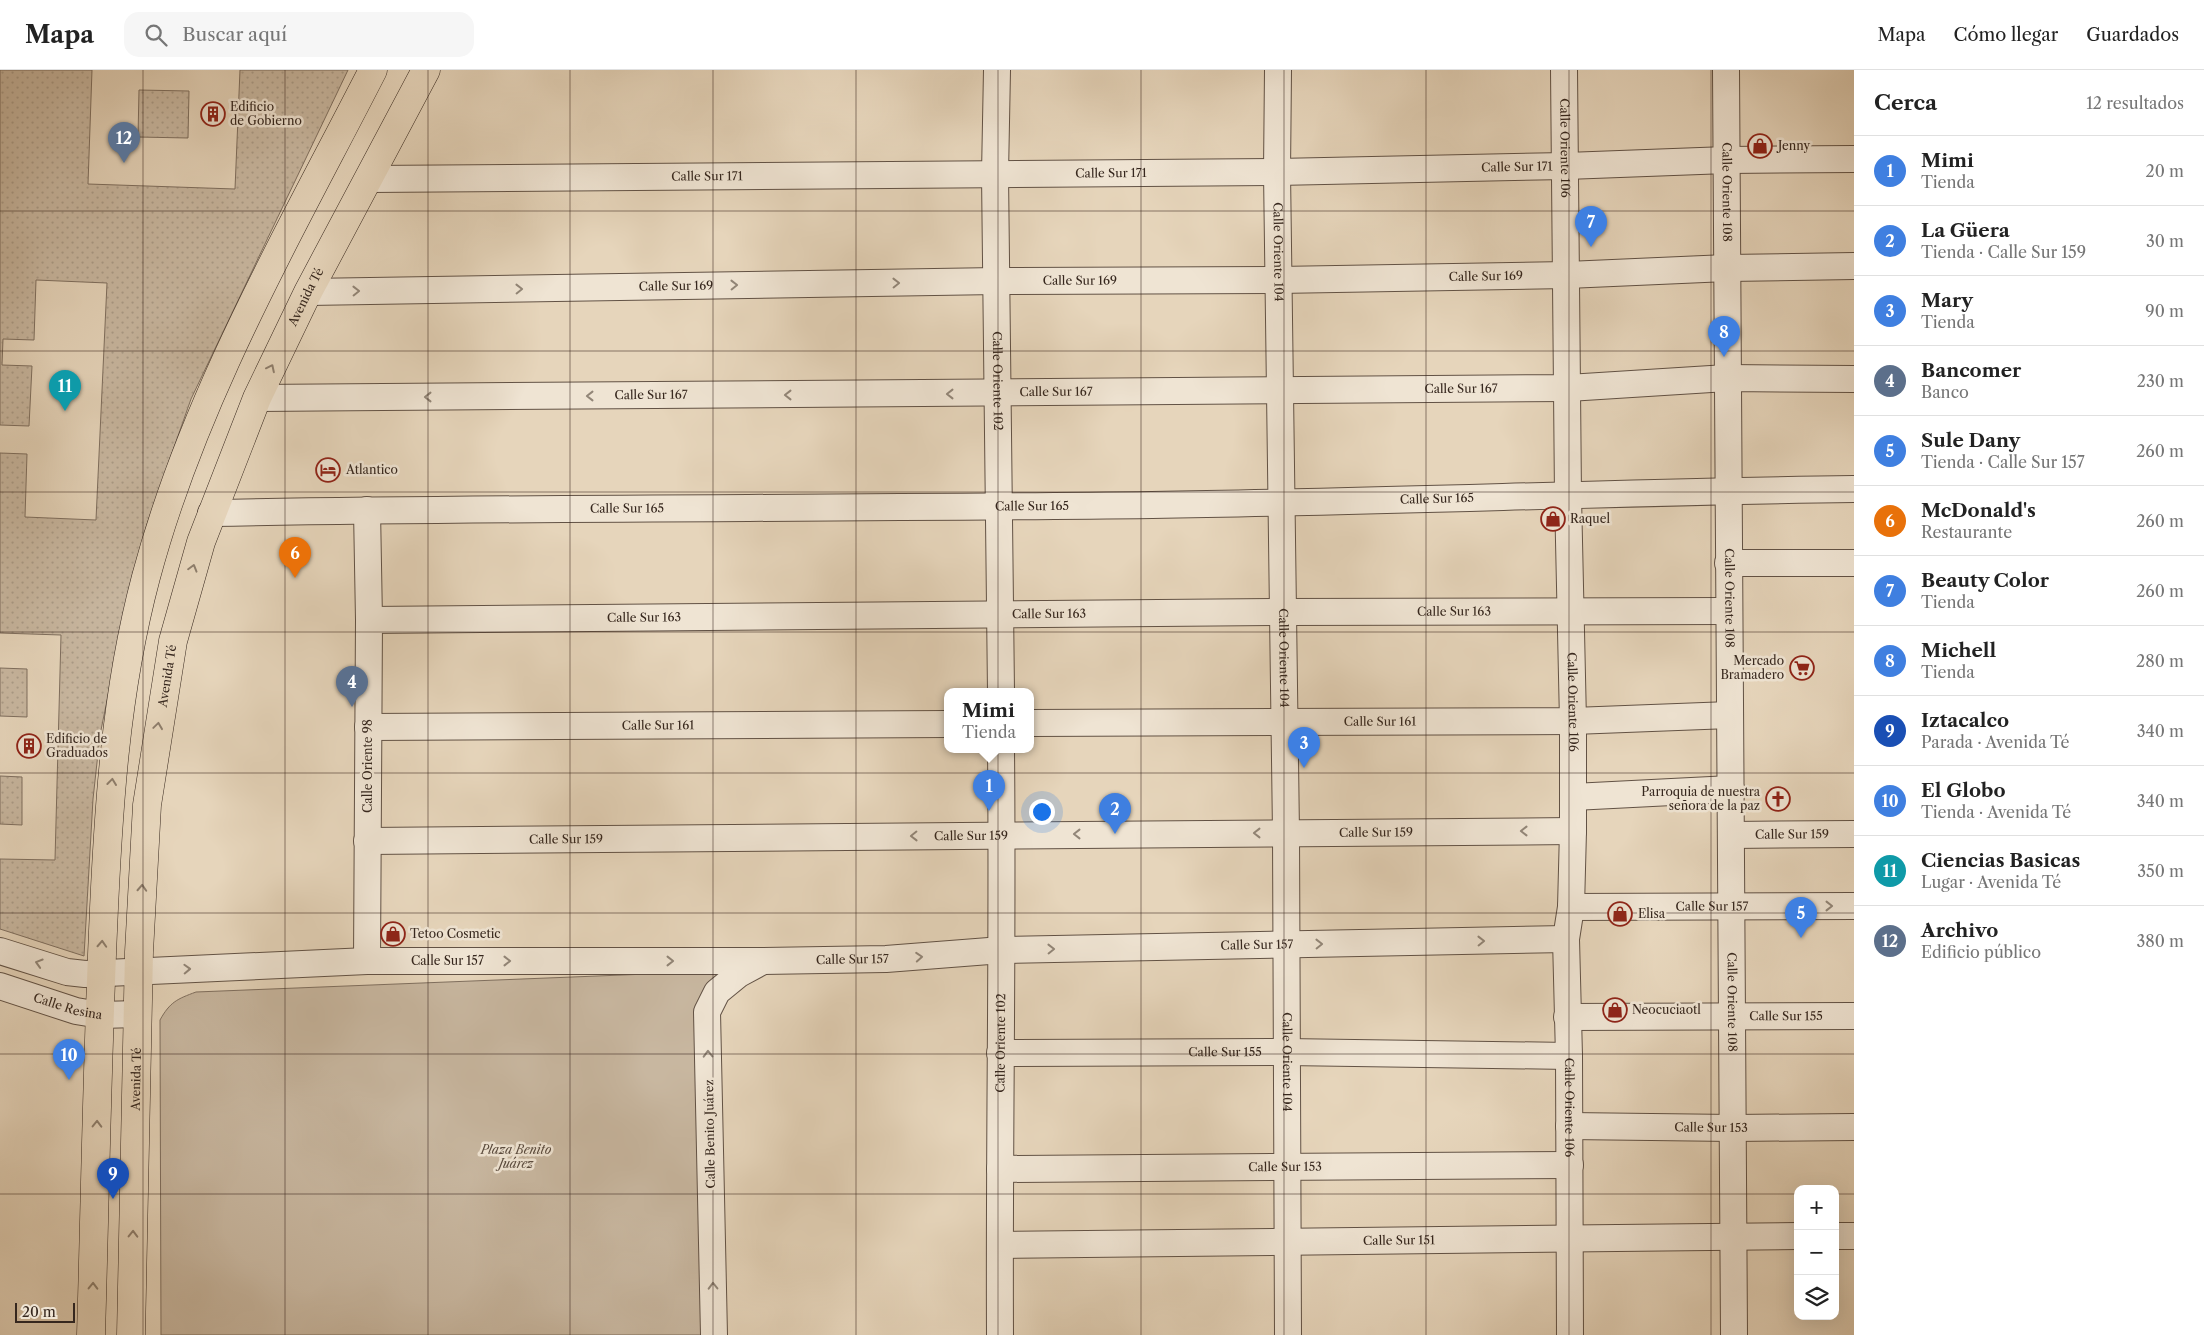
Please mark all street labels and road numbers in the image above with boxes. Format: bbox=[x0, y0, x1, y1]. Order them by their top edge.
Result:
street label: Calle Oriente 106 bbox=[1557, 98, 1573, 198]
street label: Calle Oriente 108 bbox=[1719, 142, 1735, 242]
street label: Calle Sur 171 bbox=[1481, 158, 1553, 175]
street label: Calle Sur 171 bbox=[1075, 165, 1147, 181]
street label: Calle Sur 171 bbox=[671, 168, 743, 184]
street label: Calle Oriente 104 bbox=[1270, 202, 1287, 302]
street label: Avenida Té bbox=[284, 265, 327, 329]
street label: Calle Sur 169 bbox=[1449, 268, 1523, 284]
street label: Calle Sur 169 bbox=[1043, 273, 1117, 288]
street label: Calle Sur 169 bbox=[639, 278, 713, 294]
street label: Calle Oriente 102 bbox=[990, 331, 1006, 431]
street label: Calle Sur 167 bbox=[1424, 381, 1498, 396]
street label: Calle Sur 167 bbox=[1019, 384, 1093, 399]
street label: Calle Sur 167 bbox=[614, 387, 688, 402]
street label: Calle Sur 165 bbox=[1400, 490, 1474, 507]
street label: Calle Sur 165 bbox=[995, 498, 1069, 514]
street label: Calle Sur 165 bbox=[590, 500, 664, 516]
street label: Calle Oriente 108 bbox=[1722, 548, 1738, 648]
street label: Calle Sur 163 bbox=[1417, 604, 1491, 619]
street label: Calle Sur 163 bbox=[1012, 606, 1086, 621]
street label: Calle Oriente 104 bbox=[1276, 608, 1292, 708]
street label: Calle Sur 163 bbox=[607, 609, 681, 625]
street label: Avenida Té bbox=[154, 643, 179, 709]
street label: Calle Oriente 106 bbox=[1564, 652, 1581, 752]
street label: Calle Sur 161 bbox=[1344, 714, 1416, 729]
street label: Calle Sur 161 bbox=[622, 717, 694, 733]
street label: Calle Oriente 98 bbox=[360, 719, 375, 813]
street label: Calle Sur 159 bbox=[1339, 824, 1413, 840]
street label: Calle Sur 159 bbox=[1755, 826, 1829, 842]
street label: Calle Sur 159 bbox=[934, 828, 1008, 843]
street label: Calle Sur 159 bbox=[529, 831, 603, 847]
street label: Calle Sur 157 bbox=[1676, 898, 1749, 914]
street label: Calle Sur 157 bbox=[1220, 936, 1294, 953]
street label: Calle Sur 157 bbox=[816, 951, 889, 967]
street label: Calle Oriente 108 bbox=[1725, 952, 1740, 1052]
street label: Calle Sur 157 bbox=[411, 953, 484, 968]
street label: Calle Resina bbox=[32, 990, 104, 1022]
street label: Calle Oriente 102 bbox=[993, 993, 1008, 1093]
street label: Calle Sur 155 bbox=[1749, 1008, 1823, 1023]
street label: Calle Oriente 104 bbox=[1280, 1012, 1295, 1112]
street label: Calle Sur 155 bbox=[1188, 1044, 1262, 1059]
street label: Avenida Té bbox=[128, 1047, 144, 1112]
street label: Calle Oriente 106 bbox=[1562, 1058, 1577, 1157]
street label: Calle Benito Juárez bbox=[701, 1079, 718, 1189]
street label: Calle Sur 153 bbox=[1674, 1119, 1748, 1135]
street label: Calle Sur 153 bbox=[1248, 1159, 1322, 1174]
street label: Calle Sur 151 bbox=[1363, 1232, 1435, 1248]

